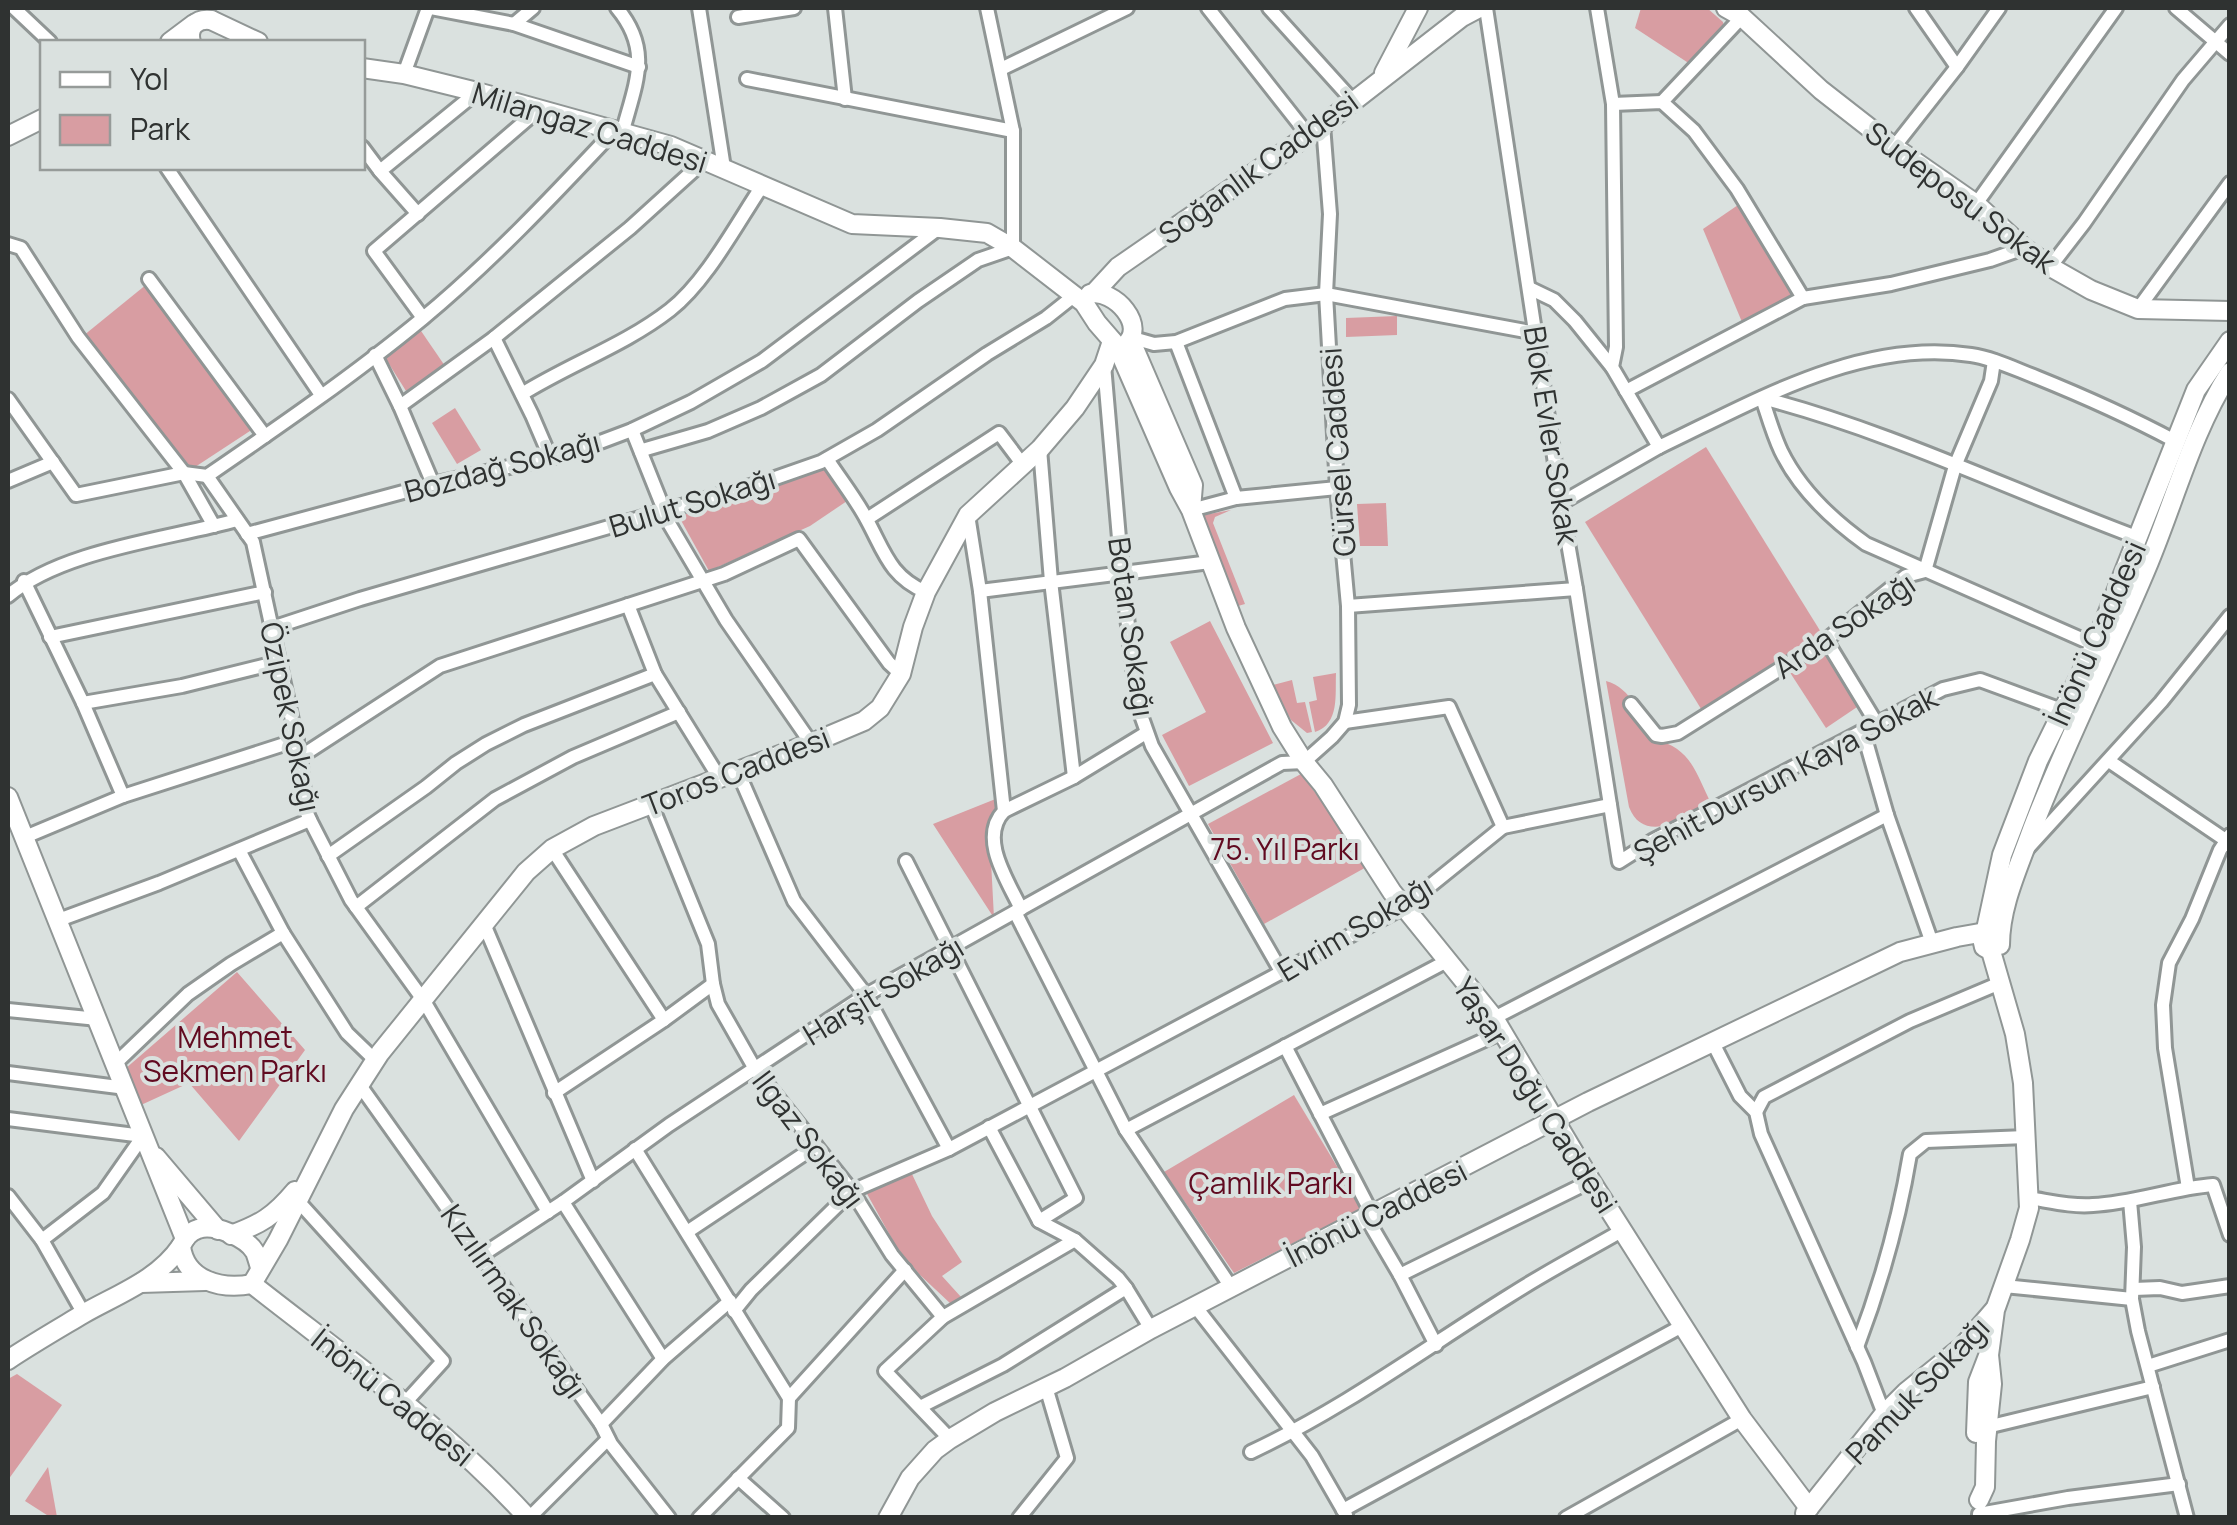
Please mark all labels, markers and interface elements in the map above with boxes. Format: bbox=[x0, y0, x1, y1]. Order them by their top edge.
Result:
legend bbox=[40, 40, 365, 170]
text: Yol bbox=[130, 58, 169, 99]
street label: Milangaz Caddesi bbox=[467, 72, 713, 182]
street label: Soğanlık Caddesi bbox=[1150, 81, 1366, 253]
text: Park bbox=[130, 108, 191, 149]
street label: Sudeposu Sokak bbox=[1857, 112, 2066, 283]
street label: Blok Evler Sokak bbox=[1515, 323, 1590, 548]
street label: Gürsel Caddesi bbox=[1309, 346, 1365, 558]
street label: Bozdağ Sokağı bbox=[400, 420, 604, 512]
street label: Bulut Sokağı bbox=[604, 457, 780, 547]
street label: Botan Sokağı bbox=[1099, 534, 1165, 720]
street label: İnönü Caddesi bbox=[2037, 534, 2155, 732]
street label: Arda Sokağı bbox=[1765, 563, 1923, 687]
street label: Özipek Sokağı bbox=[251, 618, 331, 816]
street label: Şehit Dursun Kaya Sokak bbox=[1626, 676, 1945, 872]
street label: Toros Caddesi bbox=[637, 717, 835, 825]
park label: 75. Yıl Parkı bbox=[1210, 828, 1360, 869]
street label: Evrim Sokağı bbox=[1270, 866, 1440, 990]
street label: Harşit Sokağı bbox=[795, 926, 971, 1054]
street label: Yaşar Doğu Caddesi bbox=[1444, 969, 1628, 1221]
park label: Mehmet Sekmen Parkı bbox=[143, 1016, 327, 1091]
street label: Ilgaz Sokağı bbox=[744, 1062, 874, 1216]
street label: İnönü Caddesi bbox=[1278, 1150, 1474, 1276]
park label: Çamlık Parkı bbox=[1188, 1162, 1354, 1203]
street label: Kızılırmak Sokağı bbox=[432, 1196, 596, 1406]
street label: Pamuk Sokağı bbox=[1836, 1307, 1998, 1473]
street label: İnönü Caddesi bbox=[303, 1319, 483, 1475]

